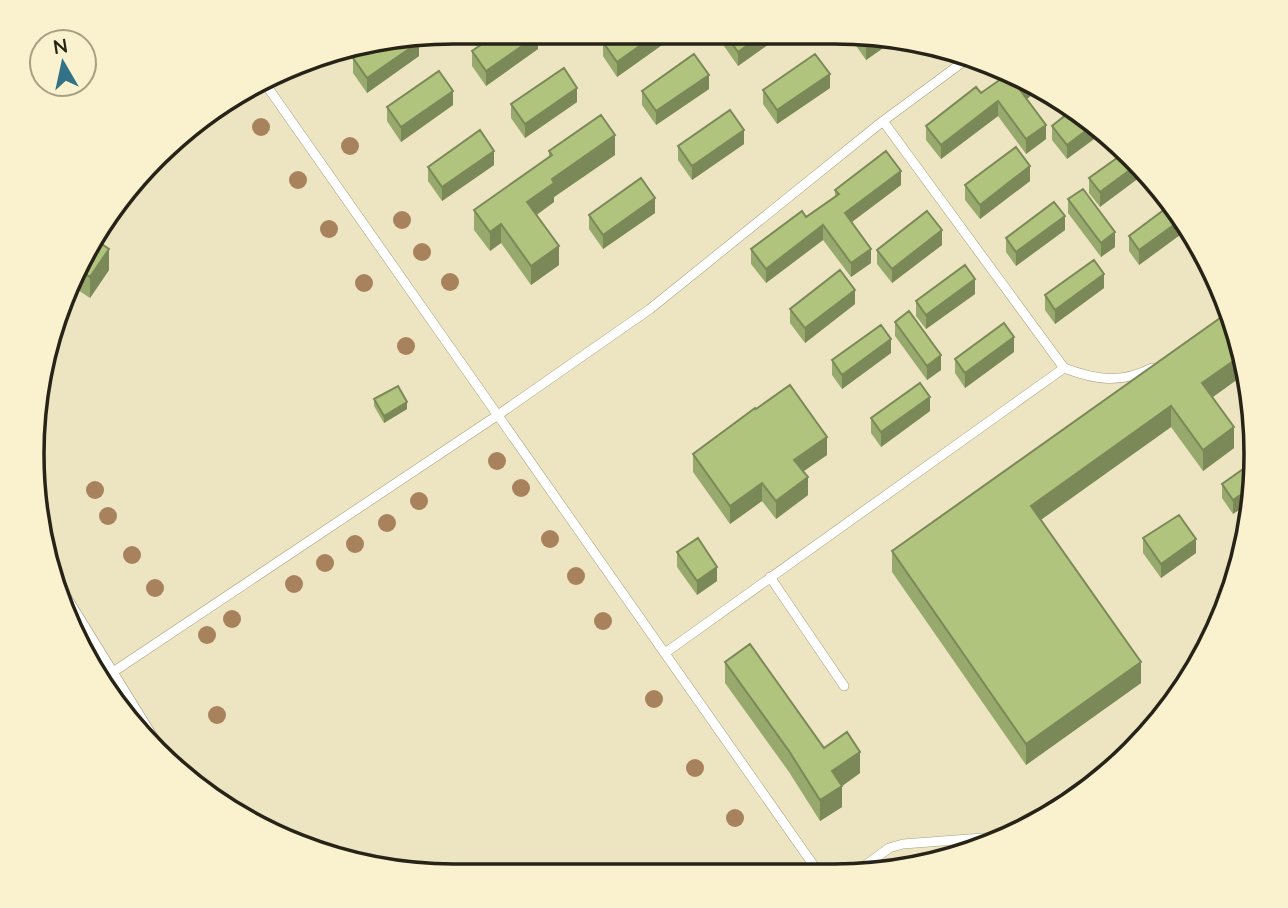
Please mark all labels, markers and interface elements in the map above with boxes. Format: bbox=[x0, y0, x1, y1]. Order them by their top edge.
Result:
north arrow bbox=[28, 28, 98, 98]
text: N bbox=[51, 33, 69, 58]

